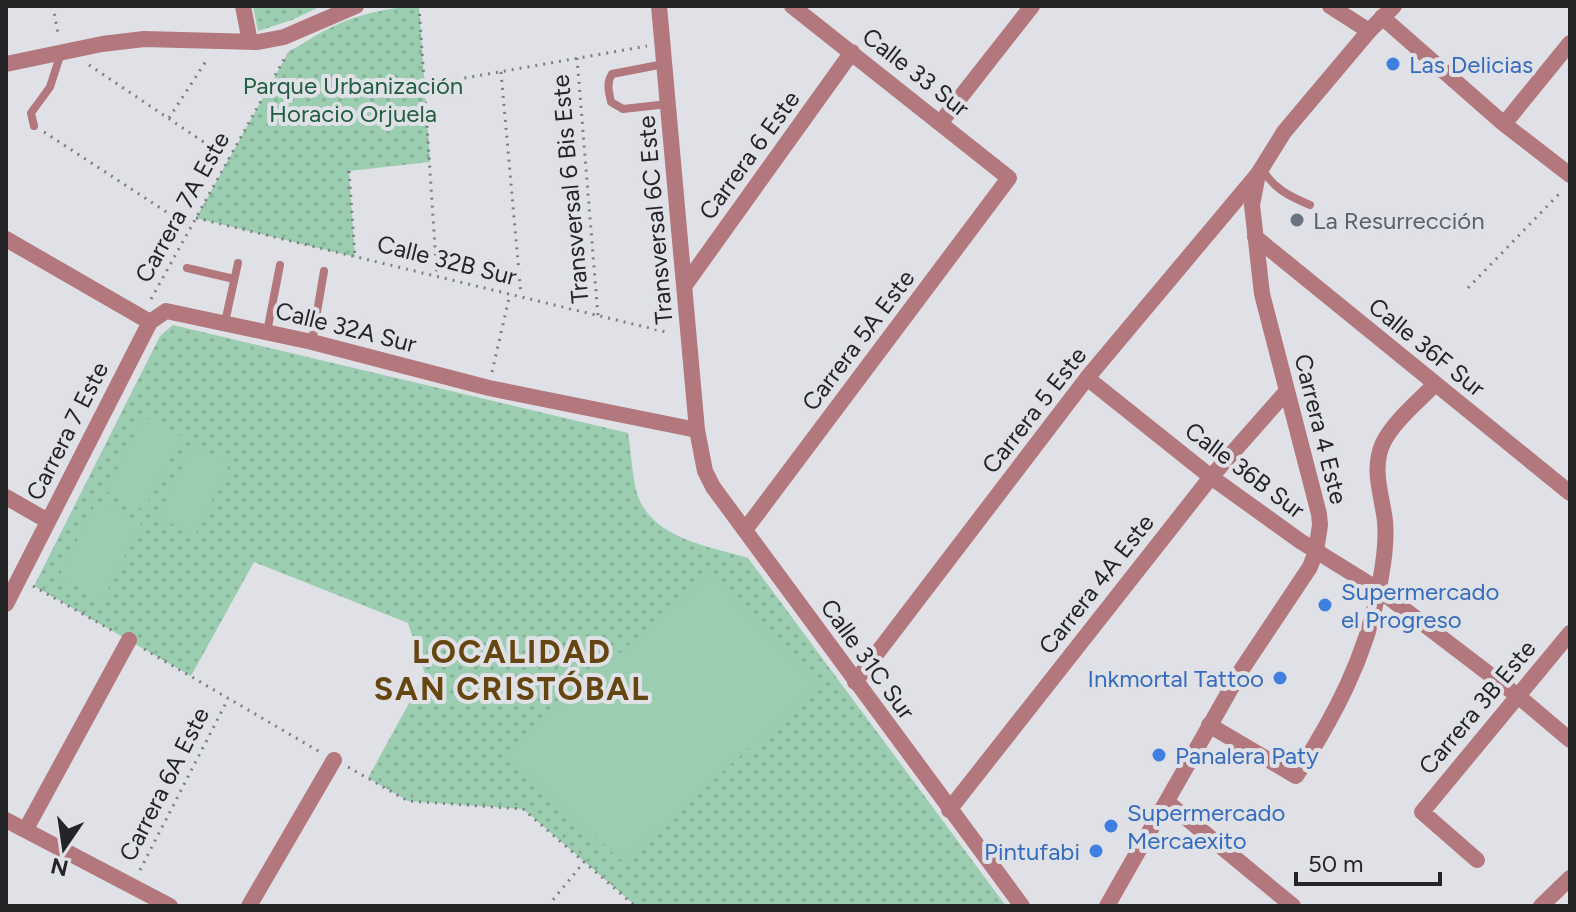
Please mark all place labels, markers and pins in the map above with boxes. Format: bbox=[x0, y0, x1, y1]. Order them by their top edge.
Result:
place label: Las Delicias bbox=[1409, 50, 1533, 79]
marker: Las Delicias bbox=[1384, 55, 1402, 73]
place label: La Resurrección bbox=[1313, 206, 1485, 235]
marker: La Resurrección bbox=[1288, 211, 1306, 229]
place label: Supermercado el Progreso bbox=[1341, 577, 1499, 634]
marker: Supermercado el Progreso bbox=[1316, 596, 1334, 614]
place label: Inkmortal Tattoo bbox=[1088, 664, 1264, 693]
marker: Inkmortal Tattoo bbox=[1271, 669, 1289, 687]
place label: Panalera Paty bbox=[1175, 741, 1319, 770]
marker: Panalera Paty bbox=[1150, 746, 1168, 764]
place label: Supermercado Mercaexito bbox=[1127, 798, 1285, 855]
marker: Supermercado Mercaexito bbox=[1102, 817, 1120, 835]
place label: Pintufabi bbox=[984, 837, 1080, 866]
marker: Pintufabi bbox=[1087, 842, 1105, 860]

